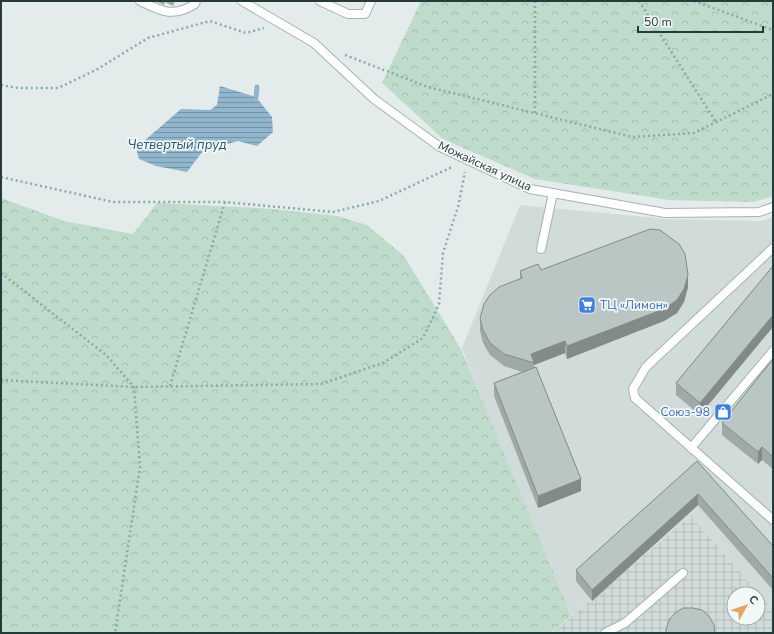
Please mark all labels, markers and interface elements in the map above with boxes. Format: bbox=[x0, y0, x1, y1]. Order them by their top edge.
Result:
scale bar bbox=[638, 8, 763, 34]
text: 50 m bbox=[644, 14, 672, 30]
water label: Четвертый пруд bbox=[127, 136, 227, 154]
street label: Можайская улица bbox=[436, 137, 534, 195]
supermarket icon: ТЦ «Лимон» bbox=[577, 295, 597, 315]
place label: ТЦ «Лимон» bbox=[600, 297, 668, 313]
shop icon: Союз-98 bbox=[713, 402, 733, 422]
place label: Союз-98 bbox=[661, 404, 710, 420]
north arrow bbox=[726, 586, 766, 626]
text: С bbox=[745, 592, 762, 608]

